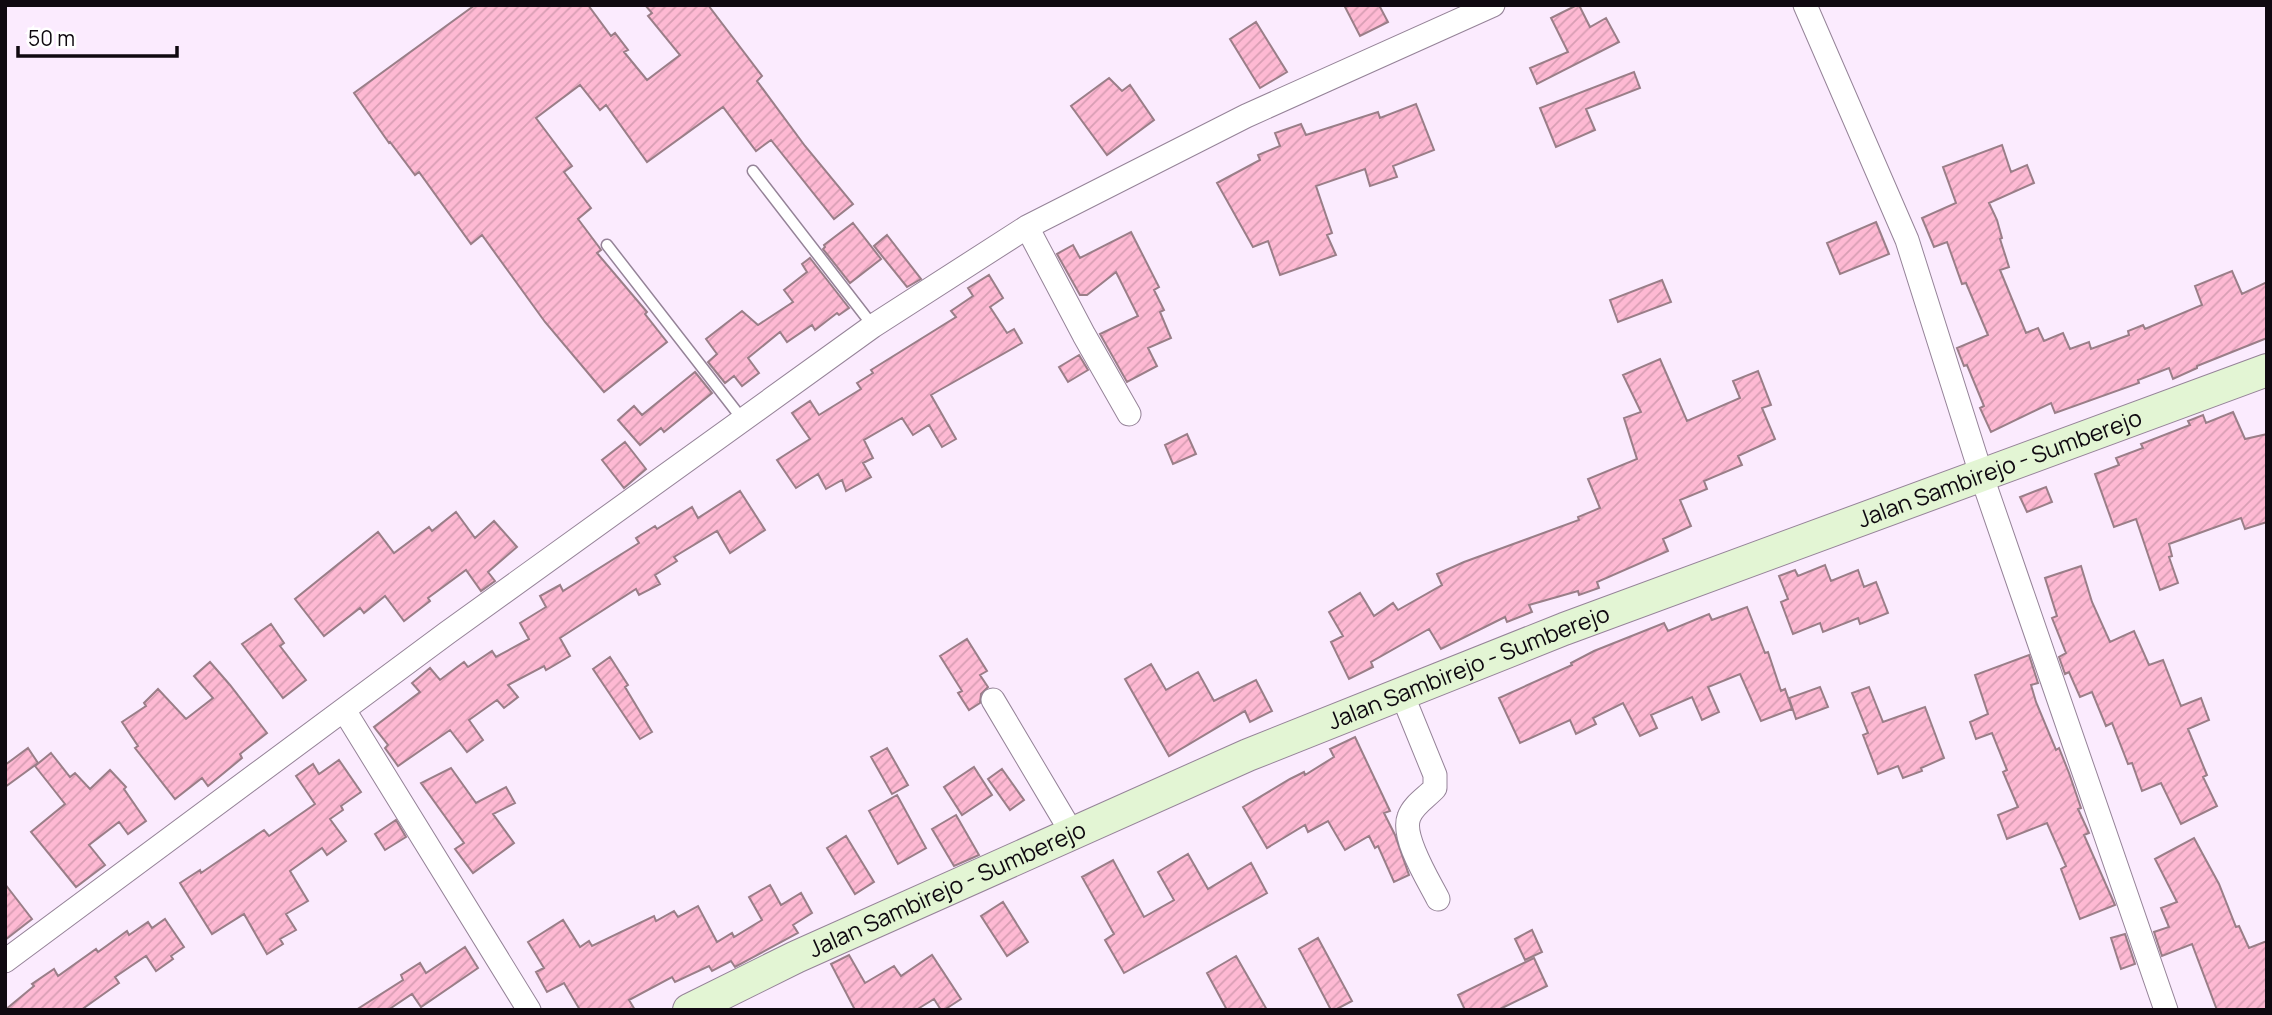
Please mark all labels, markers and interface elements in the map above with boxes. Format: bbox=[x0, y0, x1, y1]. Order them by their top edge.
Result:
scale bar bbox=[18, 14, 177, 58]
text: 50 m bbox=[28, 24, 75, 52]
street label: Jalan Sambirejo - Sumberejo bbox=[1853, 401, 2146, 535]
street label: Jalan Sambirejo - Sumberejo bbox=[1323, 597, 1614, 737]
street label: Jalan Sambirejo - Sumberejo bbox=[803, 813, 1090, 964]

